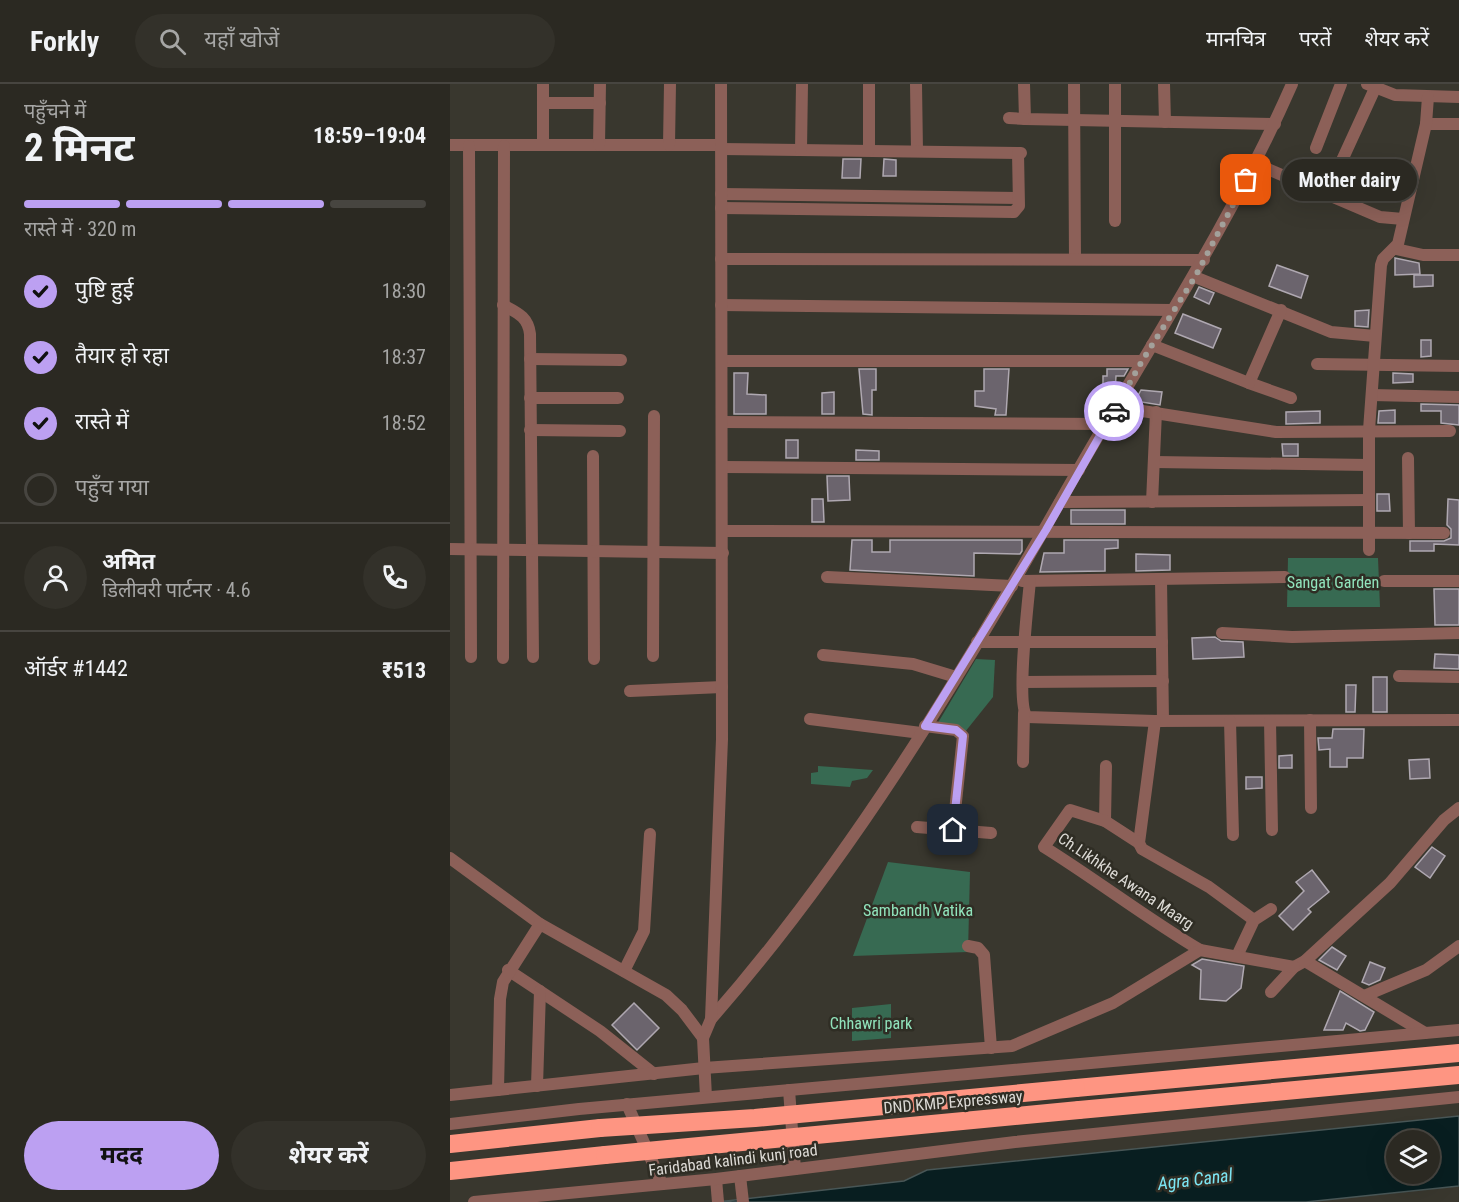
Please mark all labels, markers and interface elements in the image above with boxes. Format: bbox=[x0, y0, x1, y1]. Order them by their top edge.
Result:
search box bbox=[135, 14, 555, 68]
text: Forkly bbox=[30, 25, 99, 58]
icon: search bbox=[156, 25, 189, 58]
text: यहाँ खोजें bbox=[204, 27, 279, 52]
text: मानचित्र bbox=[1206, 27, 1266, 51]
text: परतें bbox=[1299, 27, 1331, 51]
text: शेयर करें bbox=[1364, 27, 1429, 51]
text: पहुँचने में bbox=[24, 99, 86, 123]
text: 18:59–19:04 bbox=[313, 123, 426, 148]
text: 2 मिनट bbox=[24, 125, 135, 171]
pin bbox=[1220, 154, 1271, 205]
callout: Mother dairy bbox=[1282, 159, 1417, 201]
icon: bag bbox=[1229, 163, 1262, 196]
text: Mother dairy bbox=[1299, 168, 1400, 192]
text: रास्ते में · 320 m bbox=[24, 217, 136, 241]
icon: check bbox=[24, 275, 57, 308]
text: पुष्टि हुई bbox=[75, 277, 134, 302]
text: 18:30 bbox=[382, 279, 426, 303]
icon: check bbox=[24, 341, 57, 374]
text: तैयार हो रहा bbox=[75, 343, 169, 368]
text: 18:37 bbox=[382, 345, 426, 369]
courier bbox=[1084, 381, 1144, 441]
icon: car bbox=[1098, 395, 1131, 428]
icon: check bbox=[24, 407, 57, 440]
text: रास्ते में bbox=[75, 409, 129, 434]
text: 18:52 bbox=[382, 411, 426, 435]
text: पहुँच गया bbox=[75, 475, 149, 500]
button: person bbox=[24, 546, 87, 609]
button: phone bbox=[363, 546, 426, 609]
text: अमित bbox=[102, 549, 155, 574]
park label: Sangat Garden bbox=[1287, 573, 1379, 592]
text: डिलीवरी पार्टनर · 4.6 bbox=[102, 578, 251, 602]
text: ऑर्डर #1442 bbox=[24, 656, 128, 681]
text: ₹513 bbox=[382, 658, 426, 683]
pin bbox=[927, 804, 978, 855]
icon: home bbox=[936, 813, 969, 846]
street label: Ch.Likhkhe Awana Maarg bbox=[1055, 829, 1197, 933]
park label: Sambandh Vatika bbox=[863, 901, 973, 920]
park label: Chhawri park bbox=[830, 1014, 913, 1033]
street label: DND KMP Expressway bbox=[883, 1086, 1024, 1118]
button: मदद bbox=[24, 1121, 219, 1190]
button: शेयर करें bbox=[231, 1121, 426, 1190]
map controls bbox=[1386, 1130, 1440, 1184]
button: layers bbox=[1386, 1130, 1440, 1184]
street label: Faridabad kalindi kunj road bbox=[647, 1140, 819, 1180]
water label: Agra Canal bbox=[1155, 1164, 1235, 1194]

